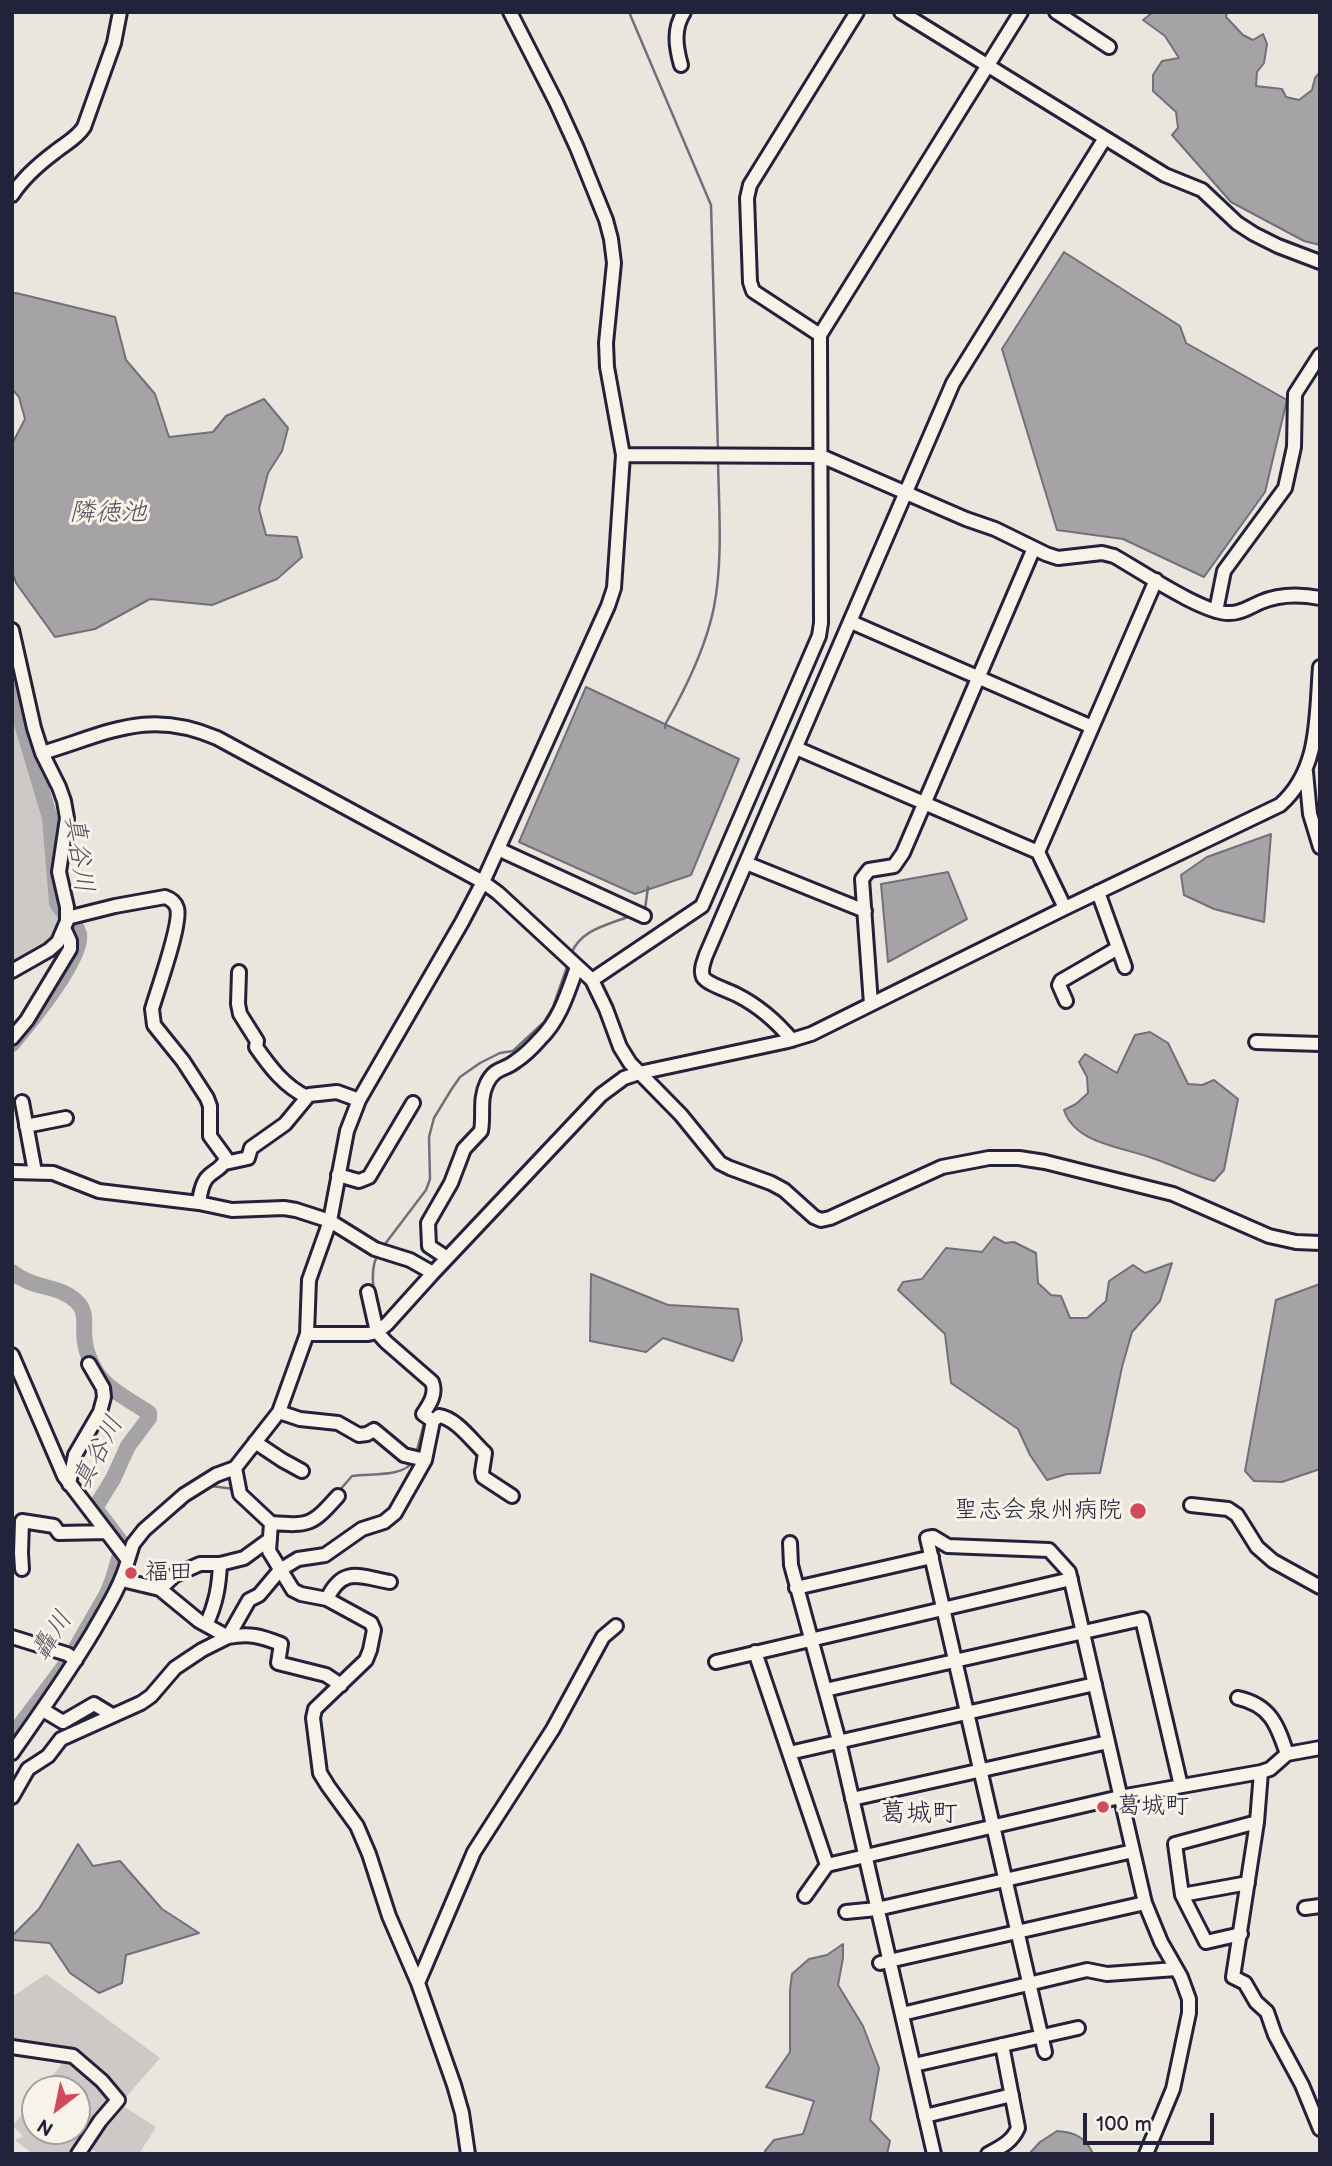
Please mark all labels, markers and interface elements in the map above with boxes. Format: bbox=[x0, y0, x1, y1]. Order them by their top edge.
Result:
water label: 隣徳池 bbox=[69, 497, 147, 529]
water label: 真谷川 bbox=[57, 813, 99, 895]
water label: 真谷川 bbox=[67, 1411, 131, 1495]
place label: 聖志会泉州病院 bbox=[954, 1497, 1122, 1525]
marker: 聖志会泉州病院 bbox=[1128, 1501, 1148, 1521]
place label: 福田 bbox=[145, 1559, 193, 1587]
marker: 福田 bbox=[123, 1565, 139, 1581]
water label: 轟川 bbox=[26, 1606, 80, 1666]
place label: 葛城町 bbox=[1117, 1793, 1189, 1821]
district label: 葛城町 bbox=[880, 1798, 958, 1830]
marker: 葛城町 bbox=[1095, 1799, 1111, 1815]
north arrow bbox=[21, 2075, 91, 2145]
scale bar bbox=[1087, 2100, 1218, 2144]
text: 100 m bbox=[1096, 2112, 1152, 2137]
text: N bbox=[34, 2113, 58, 2140]

